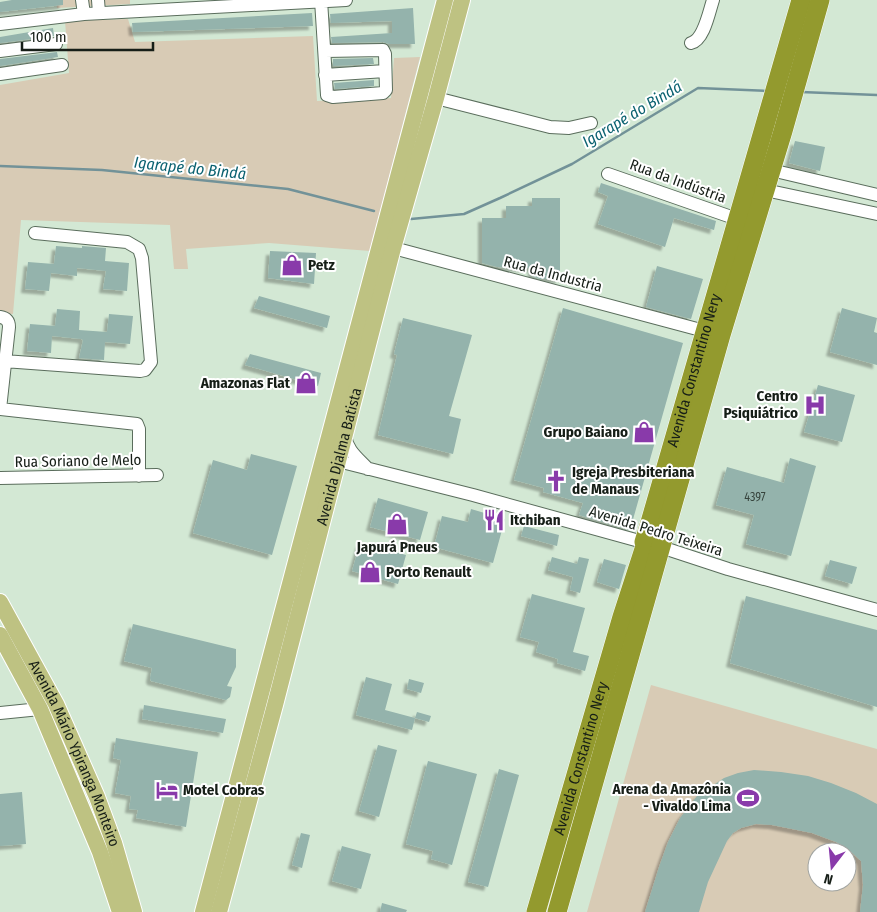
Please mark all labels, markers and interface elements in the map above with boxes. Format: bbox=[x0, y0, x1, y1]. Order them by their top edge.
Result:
scale bar bbox=[22, 20, 154, 52]
text: 100 m bbox=[30, 28, 67, 46]
water label: Igarapé do Bindá bbox=[579, 77, 685, 151]
water label: Igarapé do Bindá bbox=[133, 153, 247, 183]
street label: Rua da Indústria bbox=[627, 155, 729, 207]
shop icon: Petz bbox=[279, 252, 305, 278]
street label: Rua da Industria bbox=[502, 252, 604, 296]
place label: Petz bbox=[308, 256, 336, 274]
street label: Avenida Constantino Nery bbox=[663, 291, 725, 449]
shop icon: Amazonas Flat bbox=[293, 370, 319, 396]
place label: Amazonas Flat bbox=[200, 374, 291, 392]
street label: Avenida Djalma Batista bbox=[313, 386, 366, 527]
place label: Centro Psiquiátrico bbox=[723, 387, 798, 422]
hospital icon: Centro Psiquiátrico bbox=[802, 392, 828, 418]
shop icon: Grupo Baiano bbox=[631, 419, 657, 445]
place label: Grupo Baiano bbox=[544, 423, 628, 441]
street label: Rua Soriano de Melo bbox=[14, 451, 142, 471]
place label: Igreja Presbiteriana de Manaus bbox=[572, 463, 695, 498]
church icon: Igreja Presbiteriana de Manaus bbox=[543, 468, 569, 494]
house number: 4397 bbox=[744, 490, 766, 504]
street label: Avenida Pedro Teixeira bbox=[587, 502, 725, 560]
restaurant icon: Itchiban bbox=[481, 507, 507, 533]
shop icon: Japurá Pneus bbox=[384, 511, 410, 537]
place label: Itchiban bbox=[510, 511, 561, 529]
place label: Japurá Pneus bbox=[355, 538, 438, 556]
shop icon: Porto Renault bbox=[357, 559, 383, 585]
place label: Porto Renault bbox=[386, 563, 472, 581]
street label: Avenida Mário Ypiranga Monteiro bbox=[25, 657, 124, 849]
street label: Avenida Constantino Nery bbox=[550, 679, 612, 837]
hotel icon: Motel Cobras bbox=[154, 777, 180, 803]
place label: Arena da Amazônia - Vivaldo Lima bbox=[612, 780, 732, 815]
place label: Motel Cobras bbox=[183, 781, 265, 799]
sports icon: Arena da Amazônia - Vivaldo Lima bbox=[735, 785, 761, 811]
north arrow bbox=[807, 842, 857, 892]
text: N bbox=[822, 870, 835, 888]

